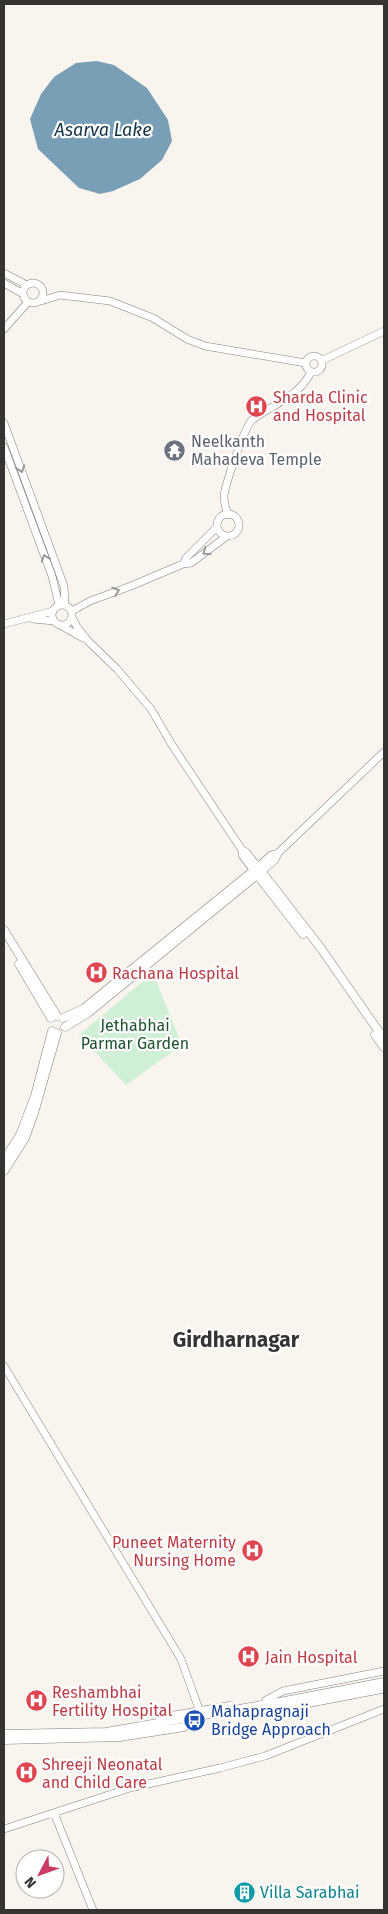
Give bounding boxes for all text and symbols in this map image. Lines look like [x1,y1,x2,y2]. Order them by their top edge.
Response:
water label: Asarva Lake [54,119,151,141]
place label: Sharda Clinic and Hospital [273,388,368,425]
hospital icon: Sharda Clinic and Hospital [245,394,269,418]
place label: Neelkanth Mahadeva Temple [191,432,322,469]
temple icon: Neelkanth Mahadeva Temple [163,438,187,462]
one-way arrow [15,464,25,473]
one-way arrow [202,546,211,555]
one-way arrow [41,554,51,563]
one-way arrow [111,587,120,597]
hospital icon: Rachana Hospital [84,961,108,985]
place label: Rachana Hospital [112,964,239,983]
park label: Jethabhai Parmar Garden [81,1016,189,1053]
district label: Girdharnagar [173,1327,300,1353]
place label: Puneet Maternity Nursing Home [112,1533,236,1570]
hospital icon: Puneet Maternity Nursing Home [240,1539,264,1563]
hospital icon: Jain Hospital [237,1645,261,1669]
place label: Jain Hospital [265,1648,358,1667]
place label: Reshambhai Fertility Hospital [52,1683,172,1720]
hospital icon: Reshambhai Fertility Hospital [24,1689,48,1713]
place label: Mahapragnaji Bridge Approach [211,1702,331,1739]
bus stop icon: Mahapragnaji Bridge Approach [183,1708,207,1732]
place label: Shreeji Neonatal and Child Care [42,1755,163,1792]
hospital icon: Shreeji Neonatal and Child Care [14,1761,38,1785]
north arrow [15,1849,65,1899]
text: N [21,1873,40,1891]
building icon: Villa Sarabhai [232,1880,256,1904]
place label: Villa Sarabhai [260,1883,360,1902]

